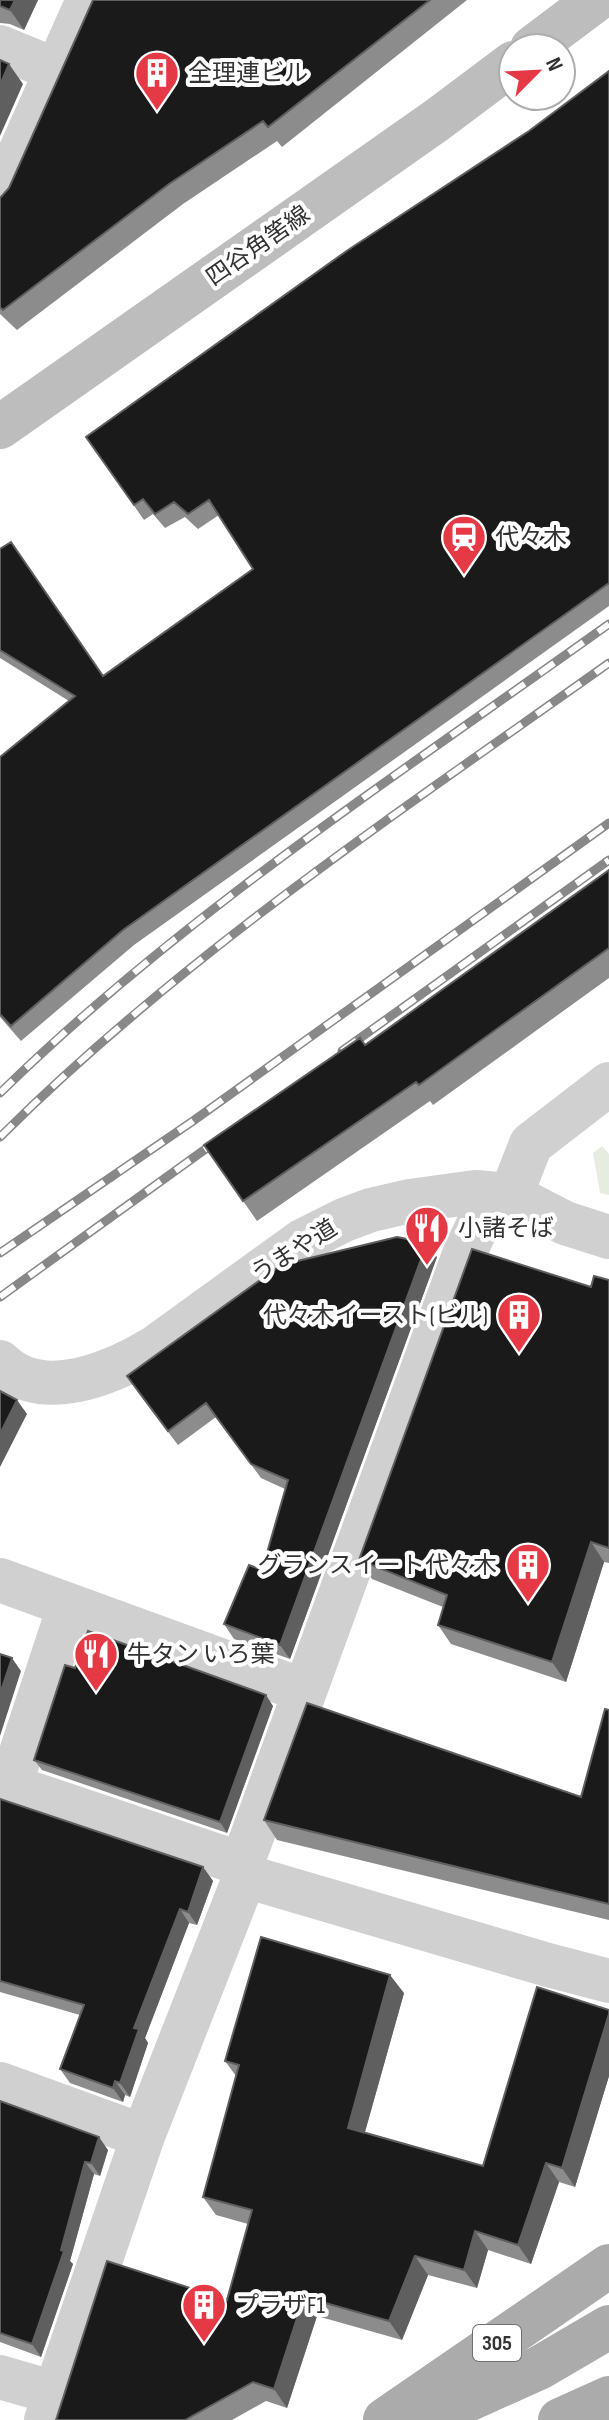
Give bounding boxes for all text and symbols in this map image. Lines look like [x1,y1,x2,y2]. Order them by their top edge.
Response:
north arrow [497,32,577,112]
building icon: 全理連ビル [133,49,181,112]
text: N [539,54,569,75]
place label: 全理連ビル [188,59,308,88]
street label: 四谷角筈線 [201,200,315,292]
station icon: 代々木 [440,513,488,576]
place label: 代々木 [495,523,567,552]
restaurant icon: 小諸そば [403,1204,451,1267]
street label: うまや道 [246,1213,342,1289]
place label: 小諸そば [458,1214,554,1243]
building icon: 代々木イースト(ビル) [495,1291,543,1354]
place label: 代々木イースト(ビル) [263,1301,488,1330]
building icon: グランスイート代々木 [504,1541,552,1604]
place label: グランスイート代々木 [257,1551,497,1580]
restaurant icon: 牛タン いろ葉 [72,1630,120,1693]
place label: 牛タン いろ葉 [127,1640,275,1669]
building icon: プラザF1 [180,2281,228,2344]
place label: プラザF1 [235,2291,325,2320]
road number: 305 [473,2325,521,2361]

